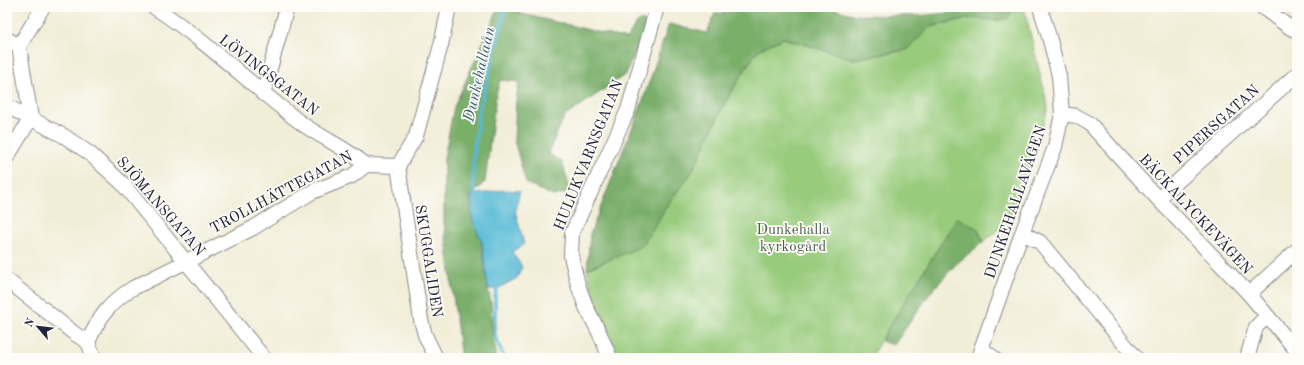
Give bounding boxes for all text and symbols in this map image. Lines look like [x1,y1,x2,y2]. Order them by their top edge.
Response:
water label: Dunkehallaån [461,25,499,125]
street label: LÖVINGSGATAN [216,31,323,120]
street label: HULUKVARNSGATAN [552,78,627,233]
street label: PIPERSGATAN [1171,83,1263,167]
street label: DUNKEHALLAVÄGEN [980,122,1050,281]
street label: TROLLHÄTTEGATAN [207,147,356,237]
street label: BÄCKALYCKEVÄGEN [1136,150,1257,278]
street label: SJÖMANSGATAN [113,153,209,260]
street label: SKUGGALIDEN [411,204,444,319]
park label: Dunkehalla kyrkogård [756,223,830,255]
north arrow [18,307,58,347]
text: N [24,316,38,329]

